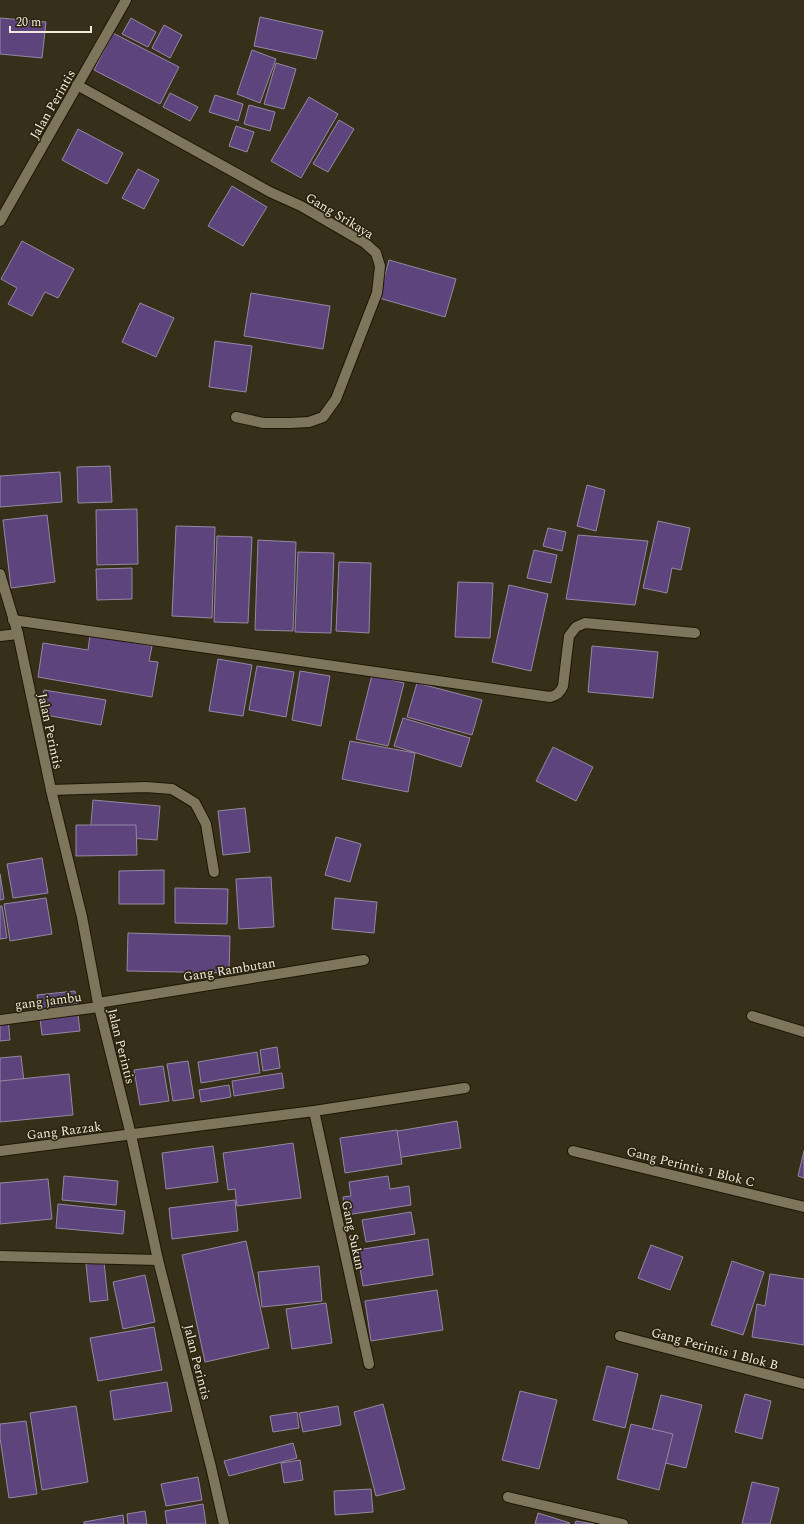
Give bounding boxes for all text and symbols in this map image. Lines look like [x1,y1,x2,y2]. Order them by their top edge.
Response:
scale bar [10,8,91,34]
text: 20 m [16,13,41,32]
street label: Jalan Perintis [25,66,81,143]
street label: Gang Srikaya [302,188,378,244]
street label: Jalan Perintis [32,691,68,771]
street label: Gang Rambutan [181,953,277,987]
street label: gang jambu [14,987,83,1015]
street label: Jalan Perintis [102,1006,140,1086]
street label: Gang Razzak [26,1116,103,1146]
street label: Gang Perintis 1 Blok C [624,1141,757,1193]
street label: Gang Sukun [336,1199,370,1272]
street label: Jalan Perintis [178,1322,216,1402]
street label: Gang Perintis 1 Blok B [649,1322,781,1376]

